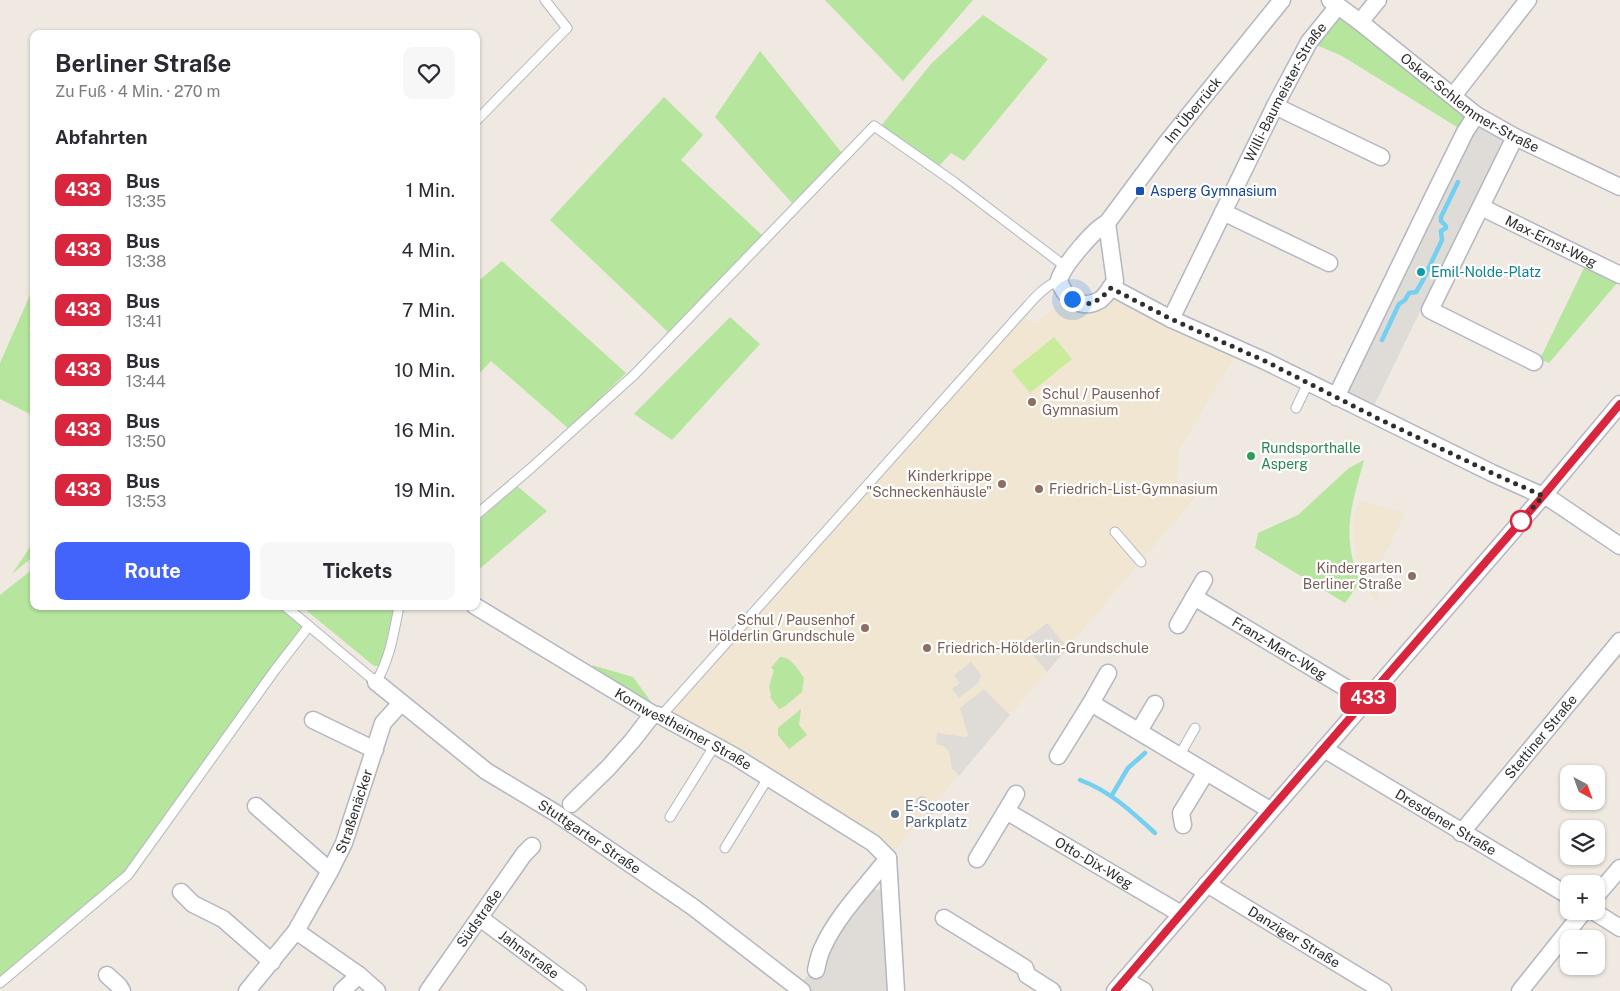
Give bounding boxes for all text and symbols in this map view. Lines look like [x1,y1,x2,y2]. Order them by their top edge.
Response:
street label: Willi-Baumeister-Straße [1241,19,1330,165]
button: heart [403,47,455,99]
text: Berliner Straße [55,49,231,77]
street label: Oskar-Schlemmer-Straße [1397,50,1542,155]
street label: Im Überrück [1162,74,1225,146]
text: Zu Fuß · 4 Min. · 270 m [55,82,220,101]
text: Abfahrten [55,126,147,148]
text: Bus [126,170,160,192]
text: 433 [65,179,101,200]
text: 1 Min. [406,179,455,201]
place label: Asperg Gymnasium [1150,183,1277,199]
marker: Asperg Gymnasium [1134,185,1146,197]
text: 13:35 [126,192,166,211]
street label: Max-Ernst-Weg [1503,212,1600,271]
text: Bus [126,230,160,252]
text: 433 [65,239,101,260]
text: 4 Min. [402,239,455,261]
text: 13:38 [126,252,166,271]
place label: Emil-Nolde-Platz [1431,264,1541,280]
marker: Emil-Nolde-Platz [1415,266,1427,278]
your location [1060,287,1085,312]
text: Bus [126,290,160,312]
text: 433 [65,299,101,320]
text: 7 Min. [402,299,455,321]
text: 13:41 [126,312,162,331]
text: Bus [126,350,160,372]
text: 433 [65,359,101,380]
text: 10 Min. [394,359,455,381]
text: 13:44 [126,372,166,391]
place label: Schul / Pausenhof Gymnasium [1042,386,1161,418]
marker: Schul / Pausenhof Gymnasium [1026,396,1038,408]
text: Bus [126,410,160,432]
text: 433 [65,419,101,440]
text: 16 Min. [394,419,455,441]
text: 13:50 [126,432,166,451]
place label: Rundsporthalle Asperg [1261,440,1361,472]
marker: Rundsporthalle Asperg [1245,450,1257,462]
place label: Kinderkrippe "Schneckenhäusle" [866,468,992,500]
text: Bus [126,470,160,492]
marker: Kinderkrippe "Schneckenhäusle" [996,478,1008,490]
text: 433 [65,479,101,500]
text: 19 Min. [394,479,455,501]
place label: Friedrich-List-Gymnasium [1049,481,1218,497]
marker: Friedrich-List-Gymnasium [1033,483,1045,495]
text: 13:53 [126,492,166,511]
unlabelled marker [1510,510,1532,532]
button: Route [55,542,250,600]
button: Tickets [260,542,455,600]
place label: Kindergarten Berliner Straße [1303,560,1402,592]
marker: Kindergarten Berliner Straße [1406,570,1418,582]
place label: Schul / Pausenhof Hölderlin Grundschule [709,612,855,644]
street label: Franz-Marc-Weg [1229,614,1330,683]
marker: Schul / Pausenhof Hölderlin Grundschule [859,622,871,634]
place label: Friedrich-Hölderlin-Grundschule [937,640,1149,656]
marker: Friedrich-Hölderlin-Grundschule [921,642,933,654]
line badge: 433 [1339,682,1397,714]
street label: Kornwestheimer Straße [612,685,755,773]
text: 433 [1350,687,1386,708]
street label: Stettiner Straße [1501,691,1580,782]
north arrow [1560,765,1605,810]
map controls [1560,765,1605,975]
street label: Straßenäcker [332,767,375,856]
street label: Dresdener Straße [1392,786,1499,859]
street label: Stuttgarter Straße [535,796,644,877]
place label: E-Scooter Parkplatz [905,798,970,830]
marker: E-Scooter Parkplatz [889,808,901,820]
button: layers [1560,820,1605,865]
street label: Otto-Dix-Weg [1052,834,1136,892]
button: + [1560,875,1605,920]
street label: Südstraße [453,886,505,950]
street label: Danziger Straße [1245,903,1343,971]
street label: Jahnstraße [496,927,562,982]
button: − [1560,930,1605,975]

